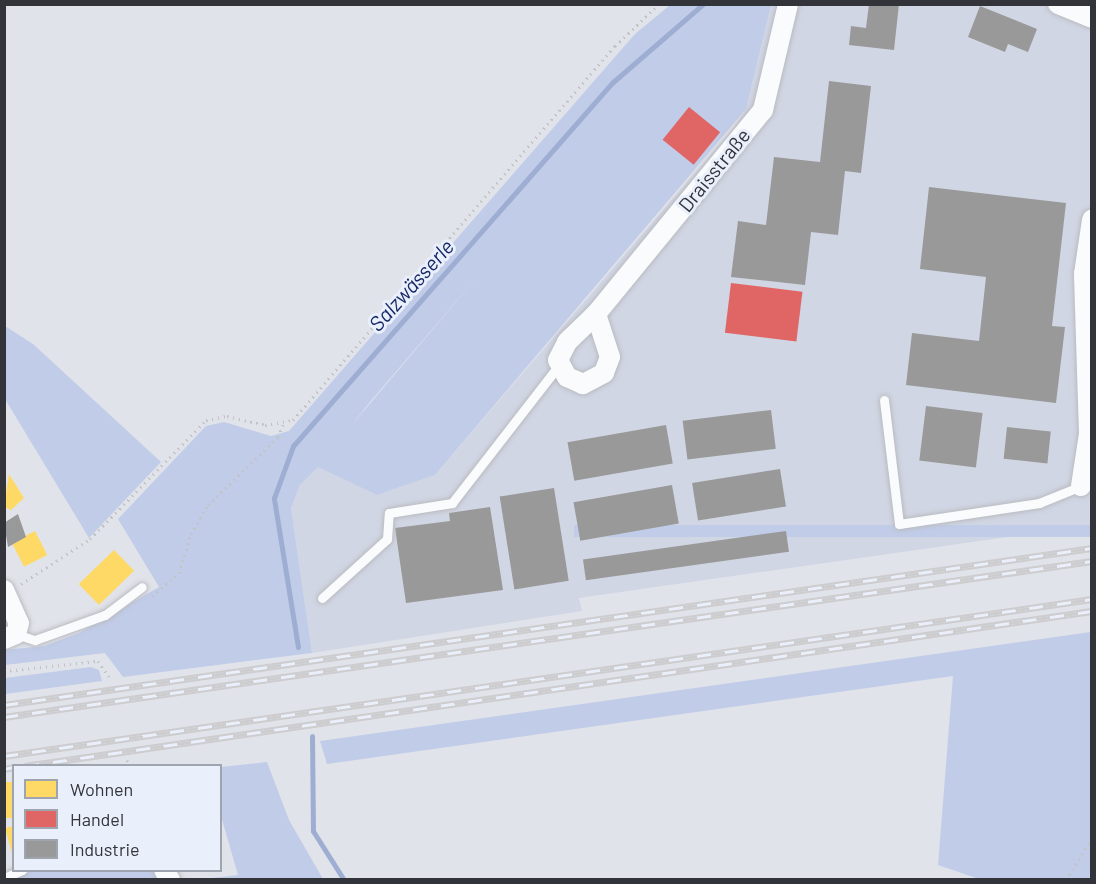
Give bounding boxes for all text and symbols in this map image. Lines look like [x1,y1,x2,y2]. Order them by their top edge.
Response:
street label: Draisstraße [673,123,755,217]
water label: Salzwässerle [363,234,459,336]
legend [12,764,222,872]
text: Wohnen [70,778,133,800]
text: Handel [70,808,124,830]
text: Industrie [70,838,140,860]

